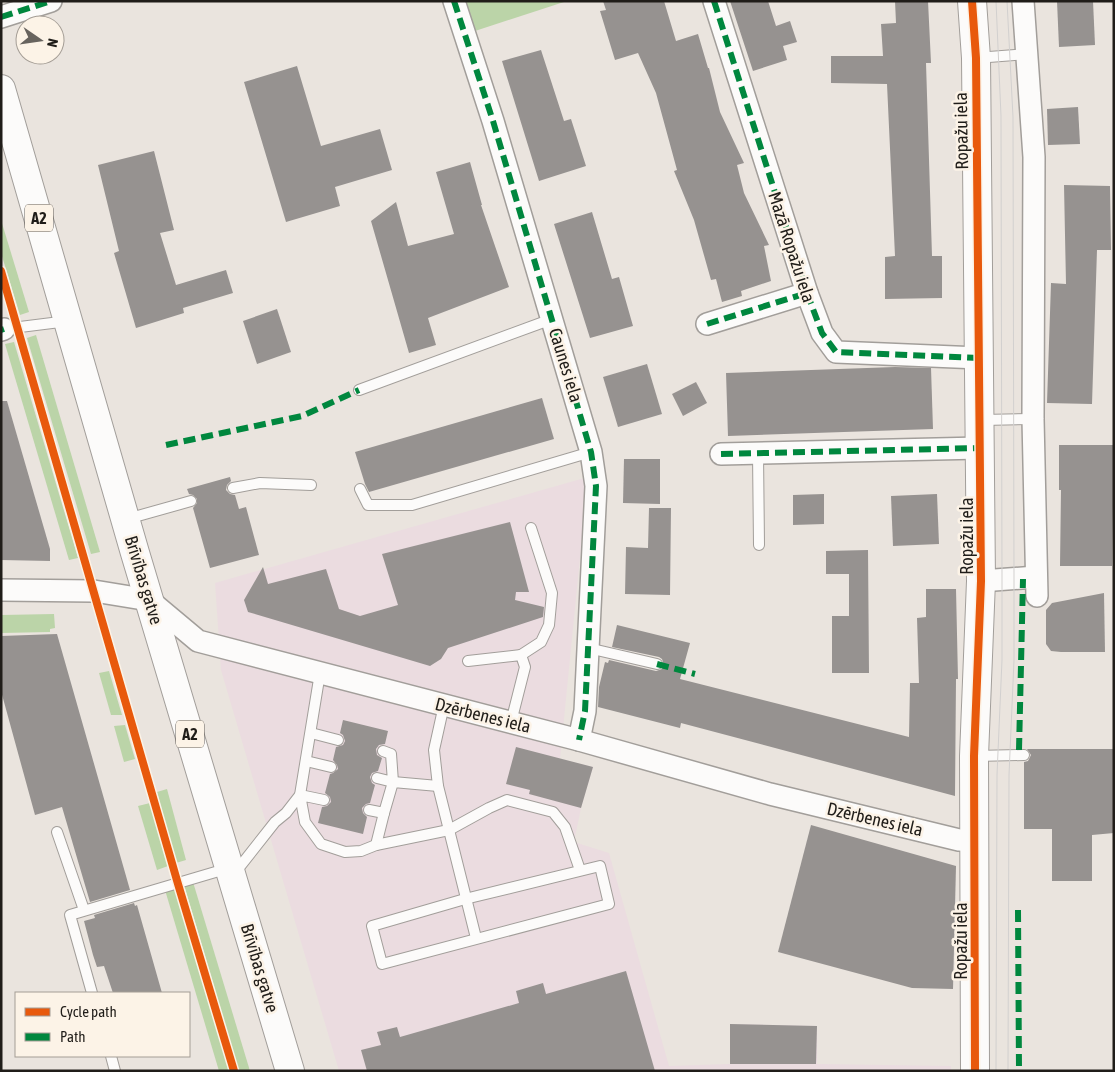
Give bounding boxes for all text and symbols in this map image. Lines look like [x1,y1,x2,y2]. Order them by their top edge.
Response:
north arrow [15,15,65,65]
text: N [44,37,61,49]
street label: Ropažu iela [950,92,972,170]
street label: Mazā Ropažu iela [764,189,820,305]
road number: A2 [25,204,53,232]
street label: Caunes iela [545,325,587,405]
street label: Ropažu iela [956,497,977,575]
street label: Brīvības gatve [121,533,167,627]
street label: Dzērbenes iela [433,693,533,737]
road number: A2 [176,721,204,748]
street label: Dzērbenes iela [825,798,925,840]
street label: Ropažu iela [950,902,971,980]
street label: Brīvības gatve [237,921,283,1015]
legend [15,992,190,1057]
text: Cycle path [60,1003,117,1020]
text: Path [60,1028,86,1045]

